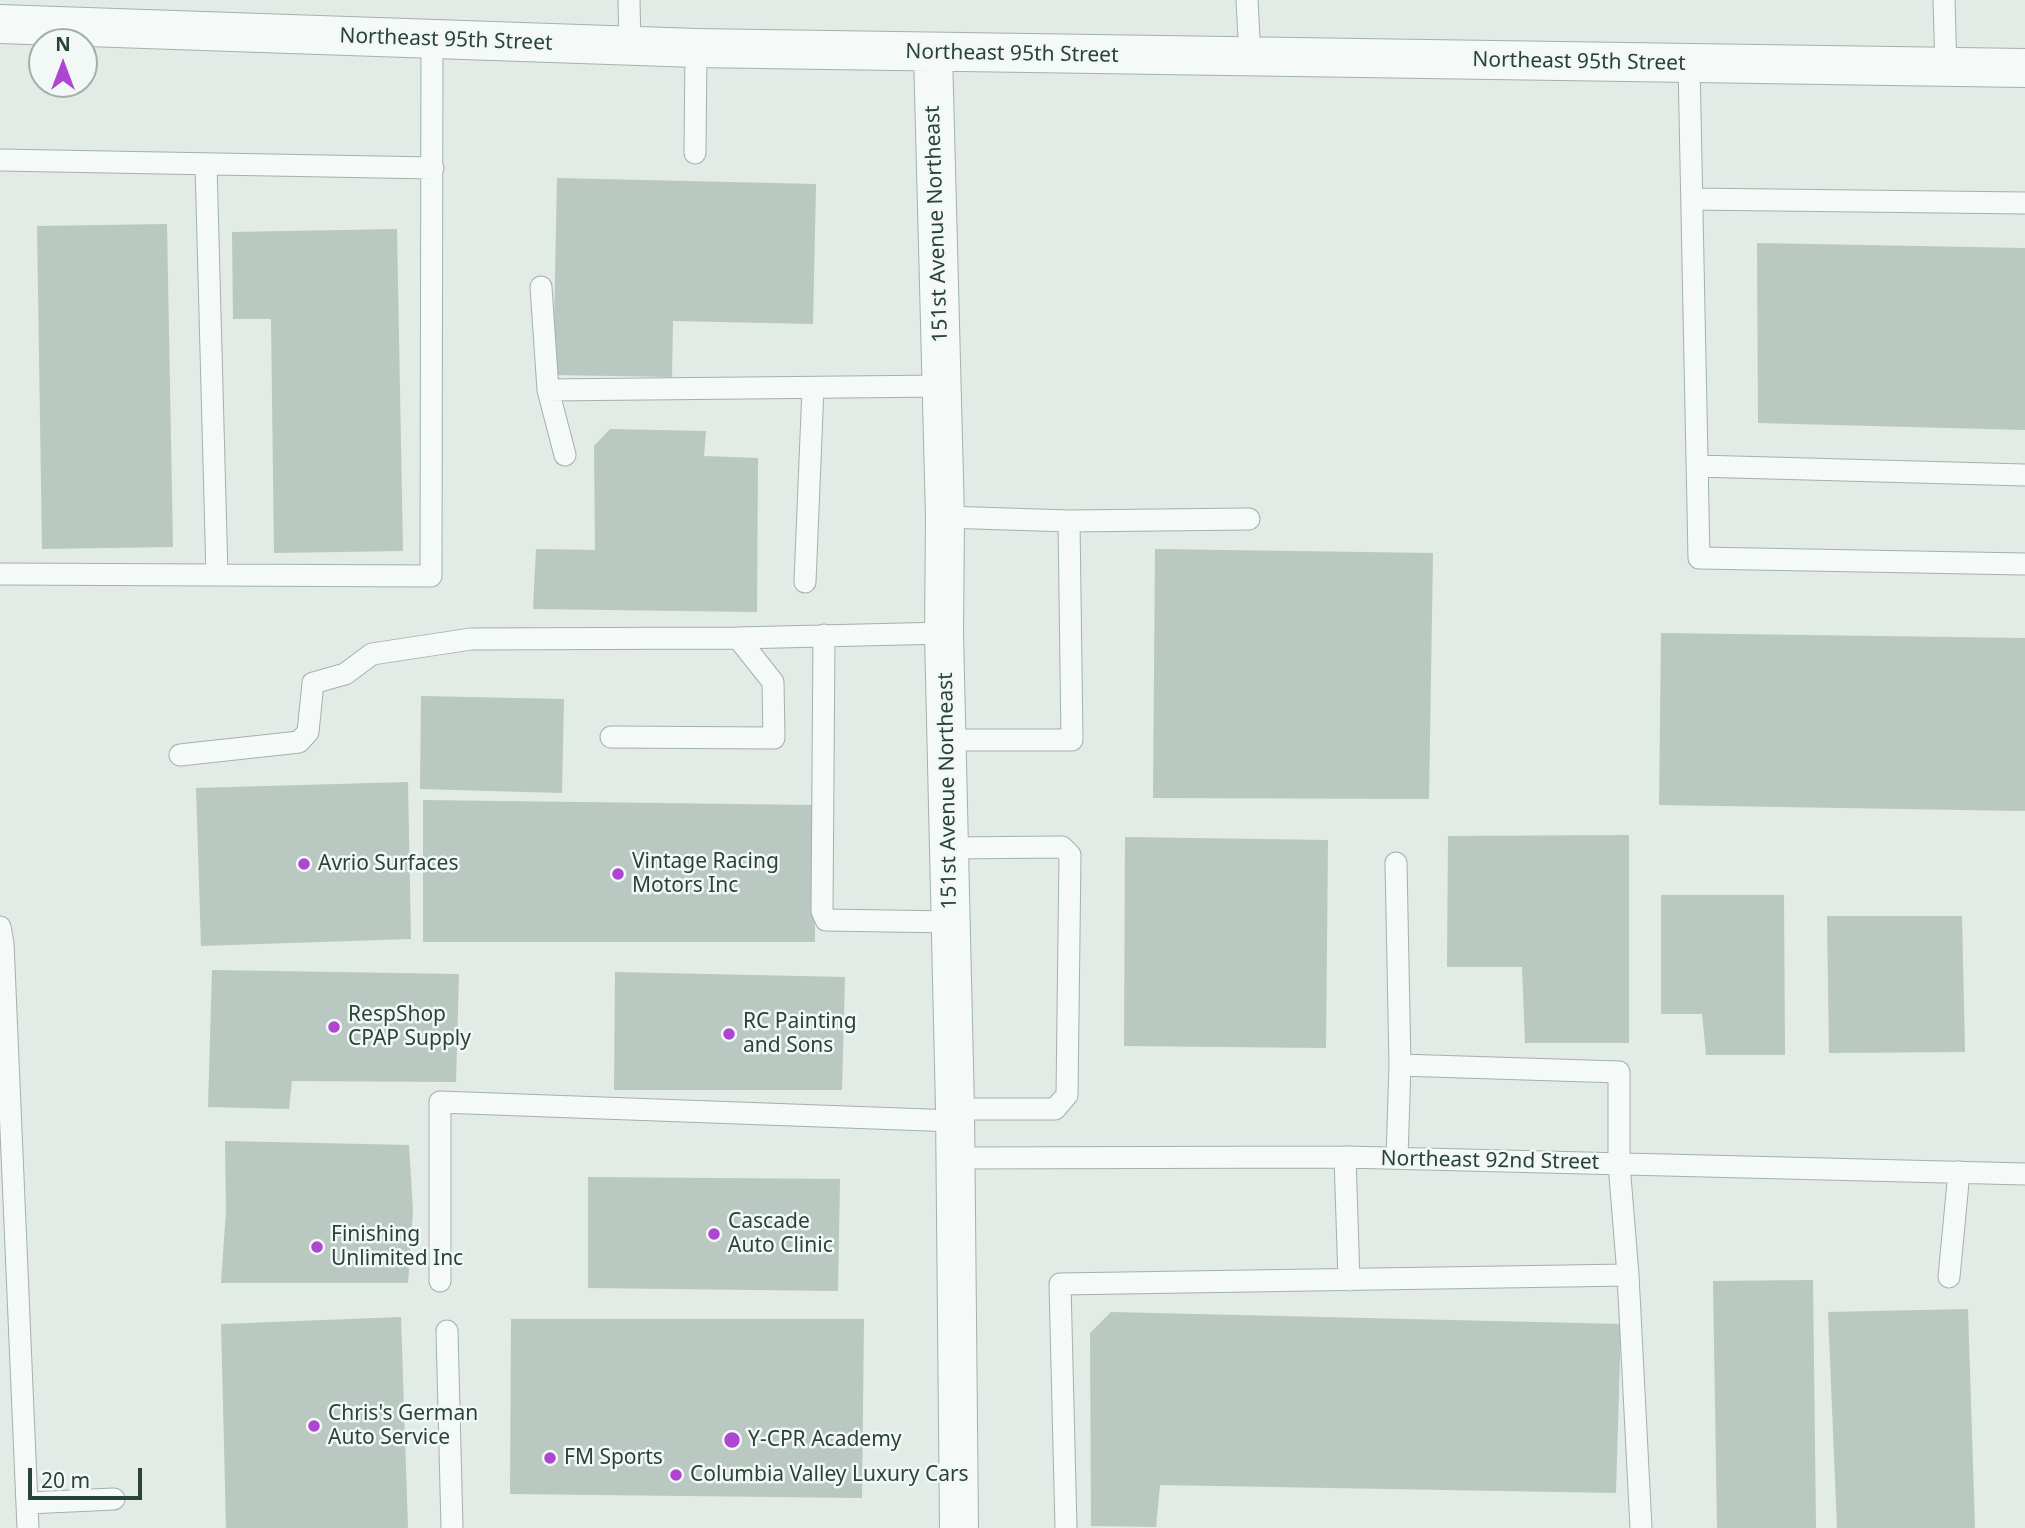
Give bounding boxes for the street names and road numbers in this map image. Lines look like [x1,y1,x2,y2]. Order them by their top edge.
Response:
street label: Northeast 95th Street [339,24,553,56]
street label: Northeast 95th Street [905,40,1119,68]
street label: Northeast 95th Street [1472,48,1686,76]
street label: 151st Avenue Northeast [920,105,954,343]
street label: 151st Avenue Northeast [933,672,963,910]
street label: Northeast 92nd Street [1380,1146,1600,1176]

